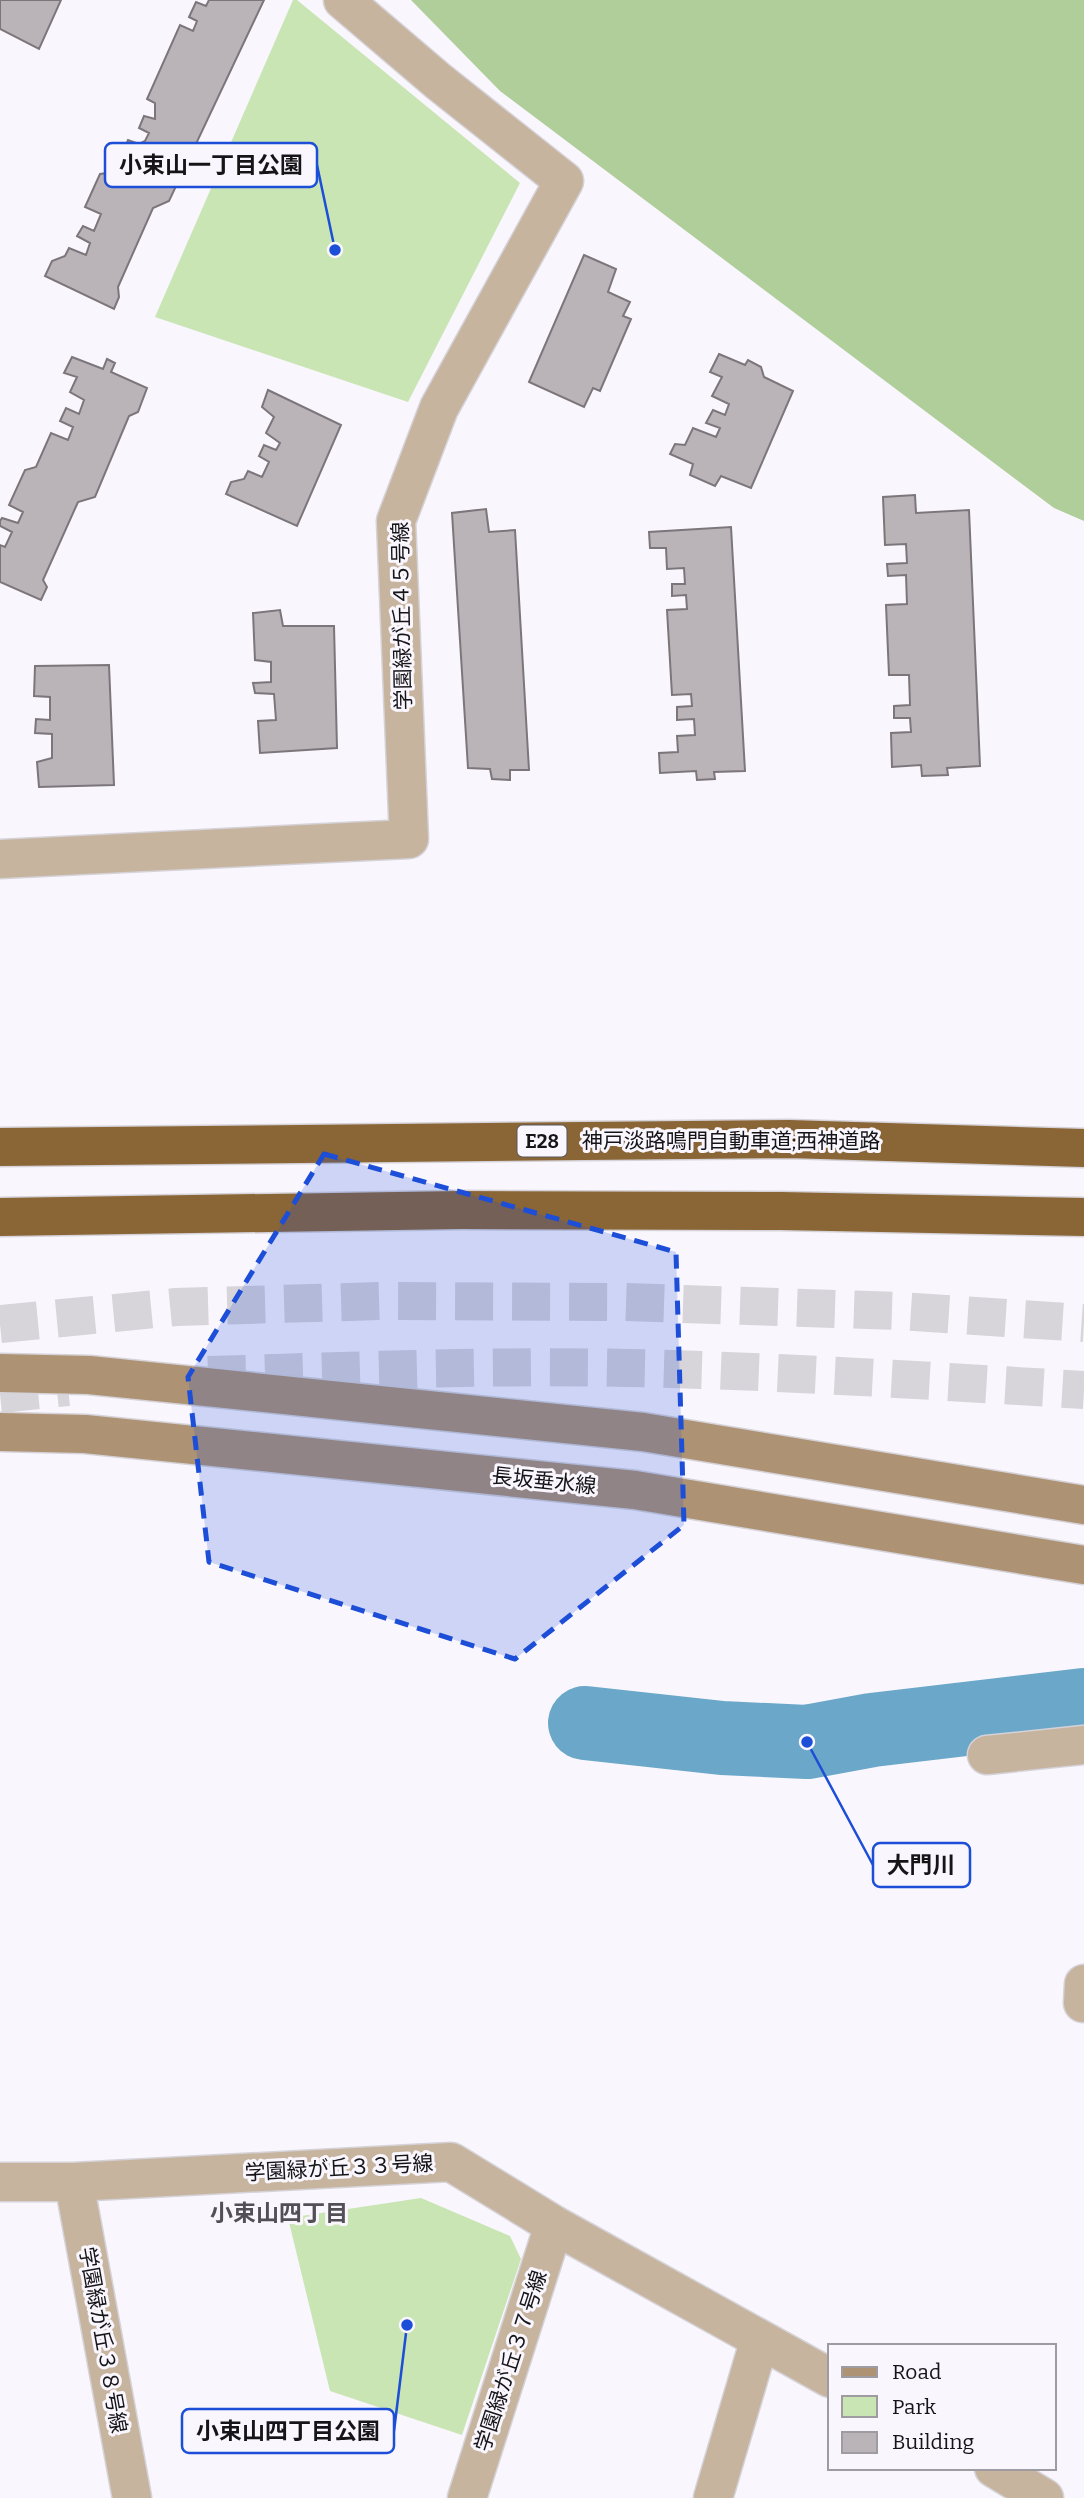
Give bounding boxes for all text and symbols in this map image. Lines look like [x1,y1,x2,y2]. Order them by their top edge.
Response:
callout: 小束山一丁目公園 [105,143,317,187]
text: 小束山一丁目公園 [119,151,303,179]
street label: 学園緑が丘４５号線 [387,521,417,711]
road number: E28 [518,1126,566,1156]
street label: 神戸淡路鳴門自動車道;西神道路 [582,1128,880,1154]
street label: 長坂垂水線 [490,1463,598,1499]
callout: 大門川 [873,1843,970,1887]
text: 大門川 [887,1851,956,1879]
street label: 学園緑が丘３３号線 [244,2150,434,2186]
district label: 小束山四丁目 [210,2199,348,2227]
street label: 学園緑が丘３８号線 [74,2245,132,2435]
street label: 学園緑が丘３７号線 [469,2267,553,2455]
legend [828,2344,1056,2470]
text: Road [892,2359,941,2385]
text: Park [892,2394,936,2420]
callout: 小束山四丁目公園 [182,2409,394,2453]
text: 小束山四丁目公園 [196,2417,380,2445]
text: Building [892,2429,975,2455]

